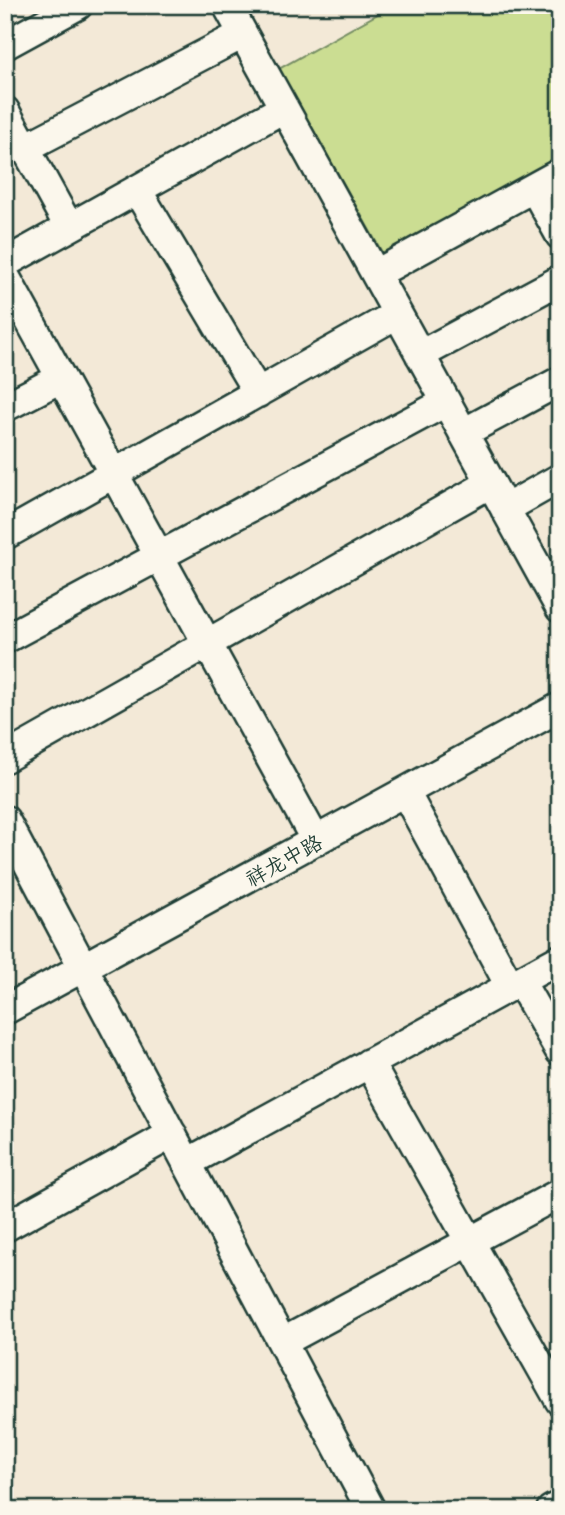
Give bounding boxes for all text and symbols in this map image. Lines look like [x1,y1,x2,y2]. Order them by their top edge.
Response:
street label: 祥龙中路 [239,825,327,893]

